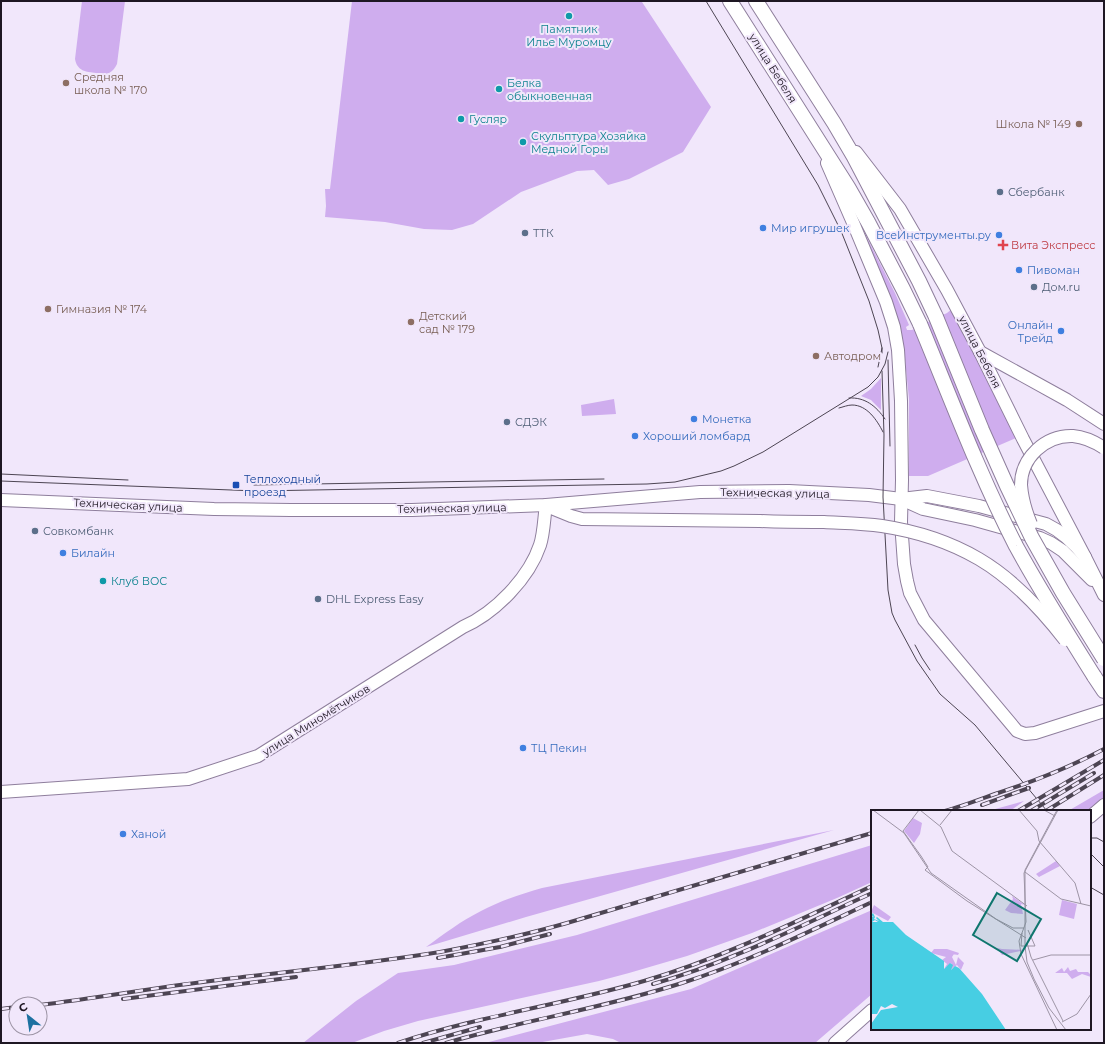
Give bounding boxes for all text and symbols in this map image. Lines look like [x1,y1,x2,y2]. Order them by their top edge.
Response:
marker: Памятник Илье Муромцу [564,11,574,21]
place label: Памятник Илье Муромцу [526,22,613,49]
street label: улица Бебеля [745,30,800,105]
place label: Средняя школа № 170 [74,70,147,97]
place label: Белка обыкновенная [507,76,592,103]
marker: Средняя школа № 170 [61,78,71,88]
marker: Белка обыкновенная [494,84,504,94]
place label: Гусляр [469,112,507,126]
marker: Гусляр [456,114,466,124]
place label: Школа № 149 [996,117,1071,131]
marker: Школа № 149 [1074,119,1084,129]
place label: Скульптура Хозяйка Медной Горы [531,129,646,156]
marker: Скульптура Хозяйка Медной Горы [518,137,528,147]
place label: Сбербанк [1008,185,1065,199]
marker: Сбербанк [995,187,1005,197]
place label: Мир игрушек [771,221,850,235]
marker: Мир игрушек [758,223,768,233]
place label: ТТК [533,226,554,240]
marker: ТТК [520,228,530,238]
place label: ВсеИнструменты.ру [876,228,992,242]
marker: ВсеИнструменты.ру [994,230,1004,240]
place label: Вита Экспресс [1011,238,1096,252]
marker: Вита Экспресс [998,240,1008,250]
place label: Пивоман [1027,263,1080,277]
marker: Пивоман [1014,265,1024,275]
place label: Дом.ru [1042,280,1080,294]
marker: Дом.ru [1029,282,1039,292]
place label: Гимназия № 174 [56,302,148,316]
marker: Гимназия № 174 [43,304,53,314]
place label: Детский сад № 179 [419,309,475,336]
street label: улица Бебеля [955,312,1004,391]
marker: Детский сад № 179 [406,317,416,327]
place label: Онлайн Трейд [1008,318,1053,345]
marker: Онлайн Трейд [1056,326,1066,336]
place label: Автодром [824,349,881,363]
marker: Автодром [811,351,821,361]
place label: Монетка [702,412,751,426]
marker: Монетка [689,414,699,424]
place label: СДЭК [515,415,547,429]
marker: СДЭК [502,417,512,427]
place label: Хороший ломбард [643,429,751,443]
marker: Хороший ломбард [630,431,640,441]
place label: Теплоходный проезд [244,472,321,499]
marker: Теплоходный проезд [231,480,241,490]
street label: Техническая улица [720,485,830,501]
street label: Техническая улица [73,495,183,515]
street label: Техническая улица [397,500,507,516]
place label: Совкомбанк [43,524,114,538]
marker: Совкомбанк [30,526,40,536]
place label: Билайн [71,546,115,560]
marker: Билайн [58,548,68,558]
place label: Клуб ВОС [111,574,167,588]
marker: Клуб ВОС [98,576,108,586]
place label: DHL Express Easy [326,592,424,606]
marker: DHL Express Easy [313,594,323,604]
street label: улица Миномётчиков [259,681,372,759]
place label: ТЦ Пекин [531,741,587,755]
marker: ТЦ Пекин [518,743,528,753]
inset map [871,810,1091,1030]
place label: Ханой [131,827,166,841]
marker: Ханой [118,829,128,839]
north arrow [8,996,48,1036]
text: С [16,999,30,1015]

